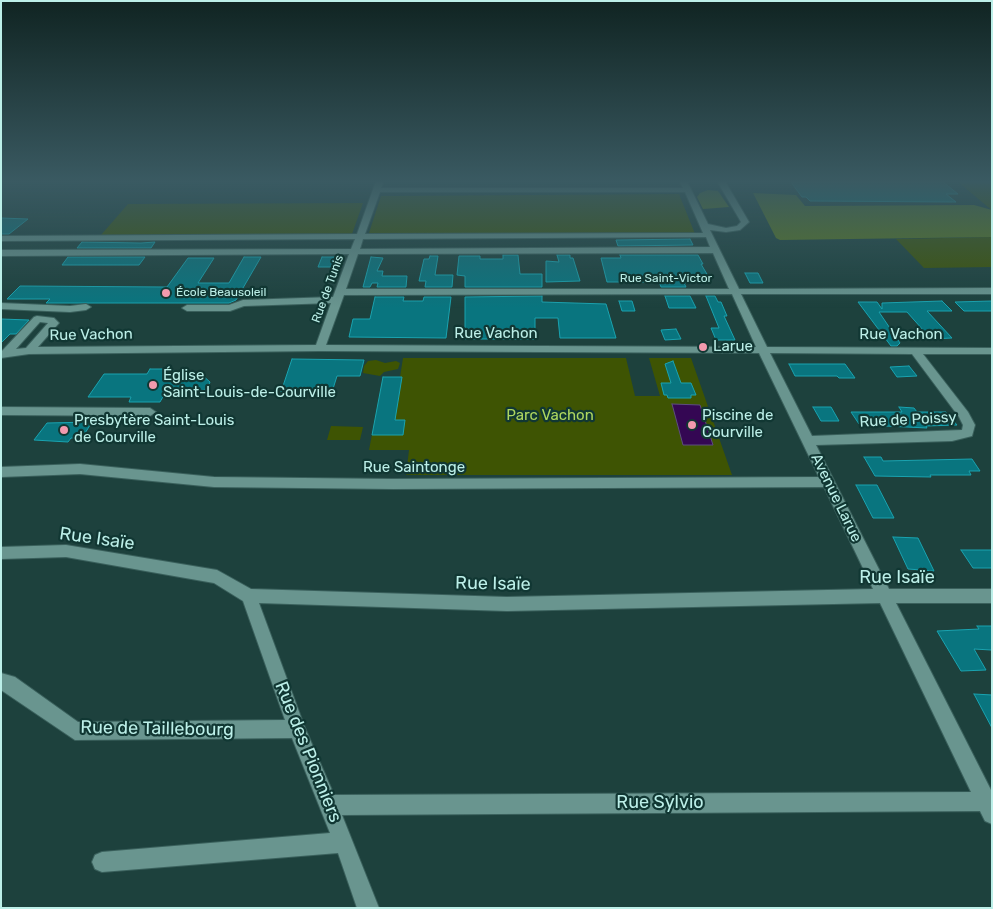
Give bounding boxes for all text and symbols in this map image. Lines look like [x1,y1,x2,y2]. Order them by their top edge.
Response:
street label: Rue de Tunis [309,253,347,325]
street label: Rue Saint-Victor [620,272,712,286]
place label: École Beausoleil [176,286,266,300]
marker: École Beausoleil [160,287,172,299]
street label: Rue Vachon [49,325,133,345]
street label: Rue Vachon [454,325,538,343]
street label: Rue Vachon [859,326,943,344]
place label: Larue [713,338,753,356]
marker: Larue [697,341,709,353]
place label: Église Saint-Louis-de-Courville [163,367,336,402]
marker: Église Saint-Louis-de-Courville [147,379,159,391]
park label: Parc Vachon [506,407,594,425]
place label: Piscine de Courville [702,407,773,442]
street label: Rue de Poissy [859,408,957,432]
place label: Presbytère Saint-Louis de Courville [74,412,234,447]
marker: Piscine de Courville [686,419,698,431]
marker: Presbytère Saint-Louis de Courville [58,424,70,436]
street label: Avenue Larue [807,451,865,545]
street label: Rue Saintonge [363,459,465,477]
street label: Rue Isaïe [58,523,136,555]
street label: Rue Isaïe [859,567,935,589]
street label: Rue Isaïe [455,573,531,595]
street label: Rue des Pionniers [270,678,346,826]
street label: Rue de Taillebourg [80,717,234,741]
street label: Rue Sylvio [616,792,704,814]

